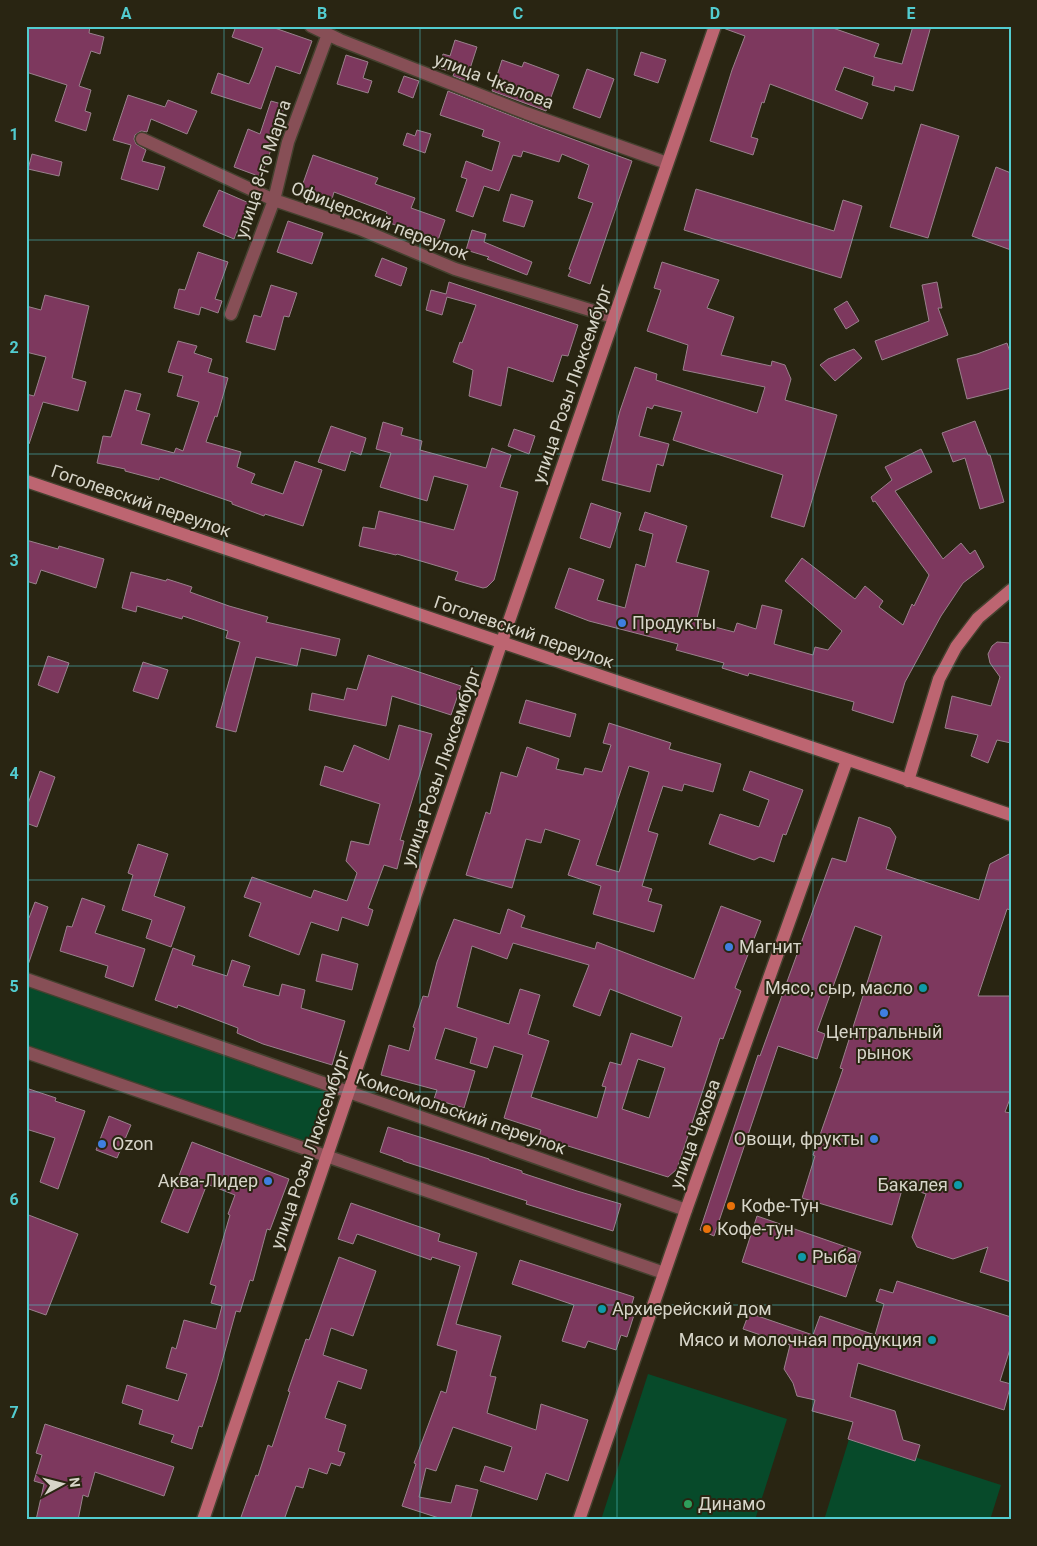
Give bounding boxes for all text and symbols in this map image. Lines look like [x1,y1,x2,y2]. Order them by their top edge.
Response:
text: A [121,4,132,23]
text: B [317,4,327,23]
text: C [513,4,523,23]
text: D [710,4,720,23]
text: E [907,4,916,23]
street label: улица Чкалова [431,48,557,113]
street label: улица 8-го Марта [230,97,295,241]
text: 1 [9,125,19,144]
street label: Офицерский переулок [288,177,472,264]
street label: улица Розы Люксембург [528,281,616,486]
text: 2 [9,338,19,357]
street label: Гоголевский переулок [48,460,234,541]
text: 3 [9,551,19,570]
street label: Гоголевский переулок [431,591,617,672]
place label: Продукты [632,612,716,633]
marker: Продукты [616,617,628,629]
street label: улица Розы Люксембург [397,664,485,869]
text: 4 [9,764,19,783]
place label: Магнит [739,936,802,957]
marker: Магнит [723,941,735,953]
text: 5 [9,977,19,996]
place label: Мясо, сыр, масло [765,977,913,998]
marker: Мясо, сыр, масло [917,982,929,994]
marker: Центральный рынок [878,1007,890,1019]
place label: Центральный рынок [826,1021,942,1063]
street label: улица Розы Люксембург [266,1047,354,1252]
street label: Комсомольский переулок [353,1067,569,1158]
street label: улица Чехова [665,1076,724,1191]
place label: Овощи, фрукты [734,1128,864,1149]
place label: Ozon [112,1133,153,1154]
marker: Овощи, фрукты [868,1133,880,1145]
marker: Ozon [96,1138,108,1150]
place label: Аква-Лидер [158,1170,258,1191]
place label: Бакалея [878,1174,948,1195]
marker: Аква-Лидер [262,1175,274,1187]
marker: Бакалея [952,1179,964,1191]
text: 6 [9,1190,19,1209]
place label: Кофе-Тун [741,1195,819,1216]
marker: Кофе-Тун [725,1200,737,1212]
place label: Кофе-тун [717,1218,794,1239]
marker: Кофе-тун [701,1223,713,1235]
place label: Рыба [812,1246,857,1267]
marker: Рыба [796,1251,808,1263]
place label: Архиерейский дом [612,1298,772,1319]
marker: Архиерейский дом [596,1303,608,1315]
place label: Мясо и молочная продукция [679,1329,922,1350]
marker: Мясо и молочная продукция [926,1334,938,1346]
text: 7 [9,1403,19,1422]
north arrow [38,1458,88,1508]
text: N [66,1477,83,1488]
place label: Динамо [698,1493,766,1514]
marker: Динамо [682,1498,694,1510]

